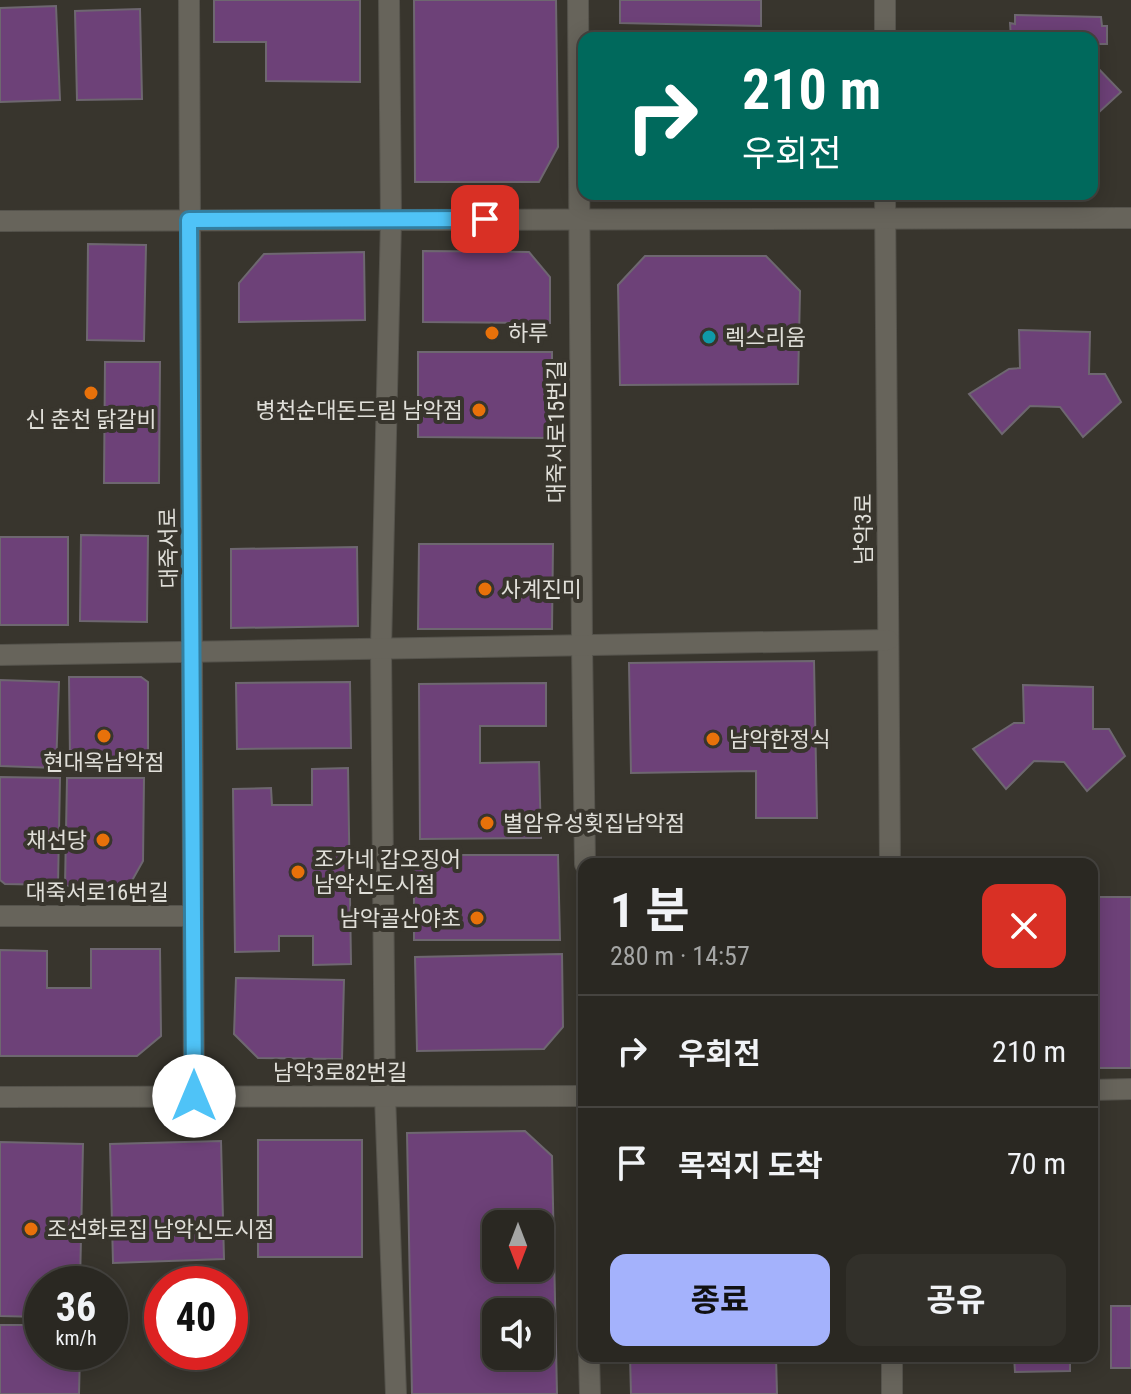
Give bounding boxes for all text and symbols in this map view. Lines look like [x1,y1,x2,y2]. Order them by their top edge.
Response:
text: 210 m [742,57,881,123]
icon: right [610,64,714,168]
text: 우회전 [742,133,841,175]
pin [451,185,519,253]
icon: arrive [463,197,507,241]
place label: 하루 [508,321,548,346]
marker: 하루 [483,324,501,342]
place label: 렉스리움 [725,325,806,350]
marker: 렉스리움 [700,328,718,346]
street label: 대죽서로15번길 [544,360,569,504]
marker: 신 춘천 닭갈비 [82,384,100,402]
place label: 병천순대돈드림 남악점 [256,398,463,423]
marker: 병천순대돈드림 남악점 [470,401,488,419]
place label: 신 춘천 닭갈비 [25,407,157,432]
street label: 남악3로 [851,493,876,565]
street label: 대죽서로 [155,507,182,589]
place label: 사계진미 [501,577,582,602]
marker: 사계진미 [476,580,494,598]
marker: 현대옥남악점 [95,727,113,745]
place label: 남악한정식 [729,727,830,752]
marker: 남악한정식 [704,730,722,748]
place label: 현대옥남악점 [43,750,165,775]
place label: 별암유성횟집남악점 [503,811,685,836]
marker: 별암유성횟집남악점 [478,814,496,832]
place label: 채선당 [26,828,87,853]
marker: 채선당 [94,831,112,849]
place label: 조가네 갑오징어 남악신도시점 [314,847,461,897]
marker: 조가네 갑오징어 남악신도시점 [289,863,307,881]
street label: 대죽서로16번길 [25,880,169,905]
text: 1 분 [610,882,689,939]
button: close [982,884,1066,968]
place label: 남악골산야초 [340,906,461,931]
marker: 남악골산야초 [468,909,486,927]
text: 280 m · 14:57 [610,941,750,971]
icon: right [610,1029,654,1073]
text: 210 m [992,1034,1066,1069]
text: 우회전 [678,1036,761,1071]
position arrow [152,1054,236,1138]
street label: 남악3로82번길 [273,1060,407,1085]
icon: arrive [610,1141,654,1185]
text: 70 m [1007,1146,1066,1181]
text: 목적지 도착 [678,1148,823,1183]
north arrow [482,1210,554,1282]
map controls [482,1210,554,1370]
place label: 조선화로집 남악신도시점 [47,1217,275,1242]
marker: 조선화로집 남악신도시점 [22,1220,40,1238]
button: 종료 [610,1254,830,1346]
button: 공유 [846,1254,1066,1346]
speed limit sign: 40 [144,1266,248,1370]
text: 36 [56,1284,96,1331]
button: sound [482,1298,554,1370]
text: km/h [55,1326,97,1350]

